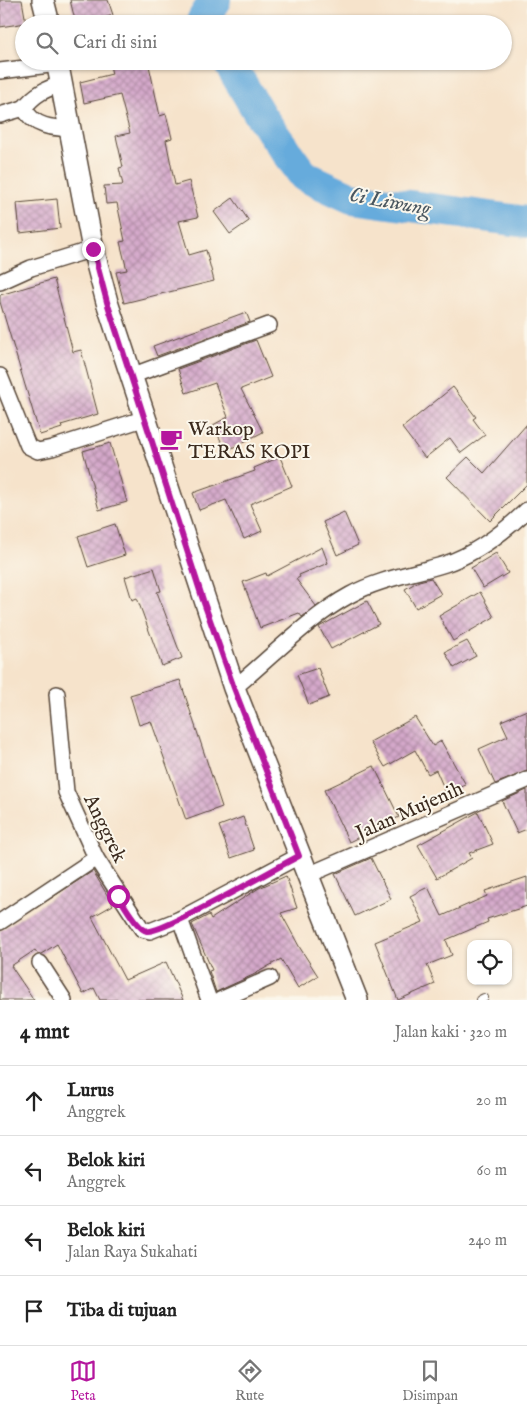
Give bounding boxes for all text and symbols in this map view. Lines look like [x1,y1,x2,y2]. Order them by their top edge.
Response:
search box [15,15,512,70]
icon: search [33,29,61,57]
text: Cari di sini [73,31,157,55]
water label: Ci Liwung [347,182,433,223]
route end [82,238,105,261]
place label: Warkop TERAS KOPI [188,417,311,465]
cafe icon: Warkop TERAS KOPI [158,426,184,452]
street label: Jalan Mujenih [350,776,468,847]
street label: Anggrek [77,789,132,867]
route start [107,885,130,908]
map controls [467,940,512,985]
button: locate [467,940,512,985]
text: 4 mnt [20,1019,69,1046]
text: Jalan kaki · 320 m [395,1023,507,1043]
text: Lurus [67,1079,114,1103]
icon: ahead [20,1087,48,1115]
text: 20 m [476,1091,507,1111]
text: Anggrek [67,1103,125,1123]
text: Belok kiri [67,1149,145,1173]
icon: left [20,1157,48,1185]
text: 60 m [477,1161,507,1181]
text: Anggrek [67,1173,125,1193]
text: Belok kiri [67,1219,145,1243]
icon: left [20,1227,48,1255]
text: 240 m [468,1231,507,1251]
text: Jalan Raya Sukahati [67,1243,198,1263]
icon: arrive [20,1297,48,1325]
text: Tiba di tujuan [67,1299,177,1323]
tab: Peta [69,1357,97,1405]
tab: Rute [235,1357,264,1405]
tab: Disimpan [402,1357,458,1405]

